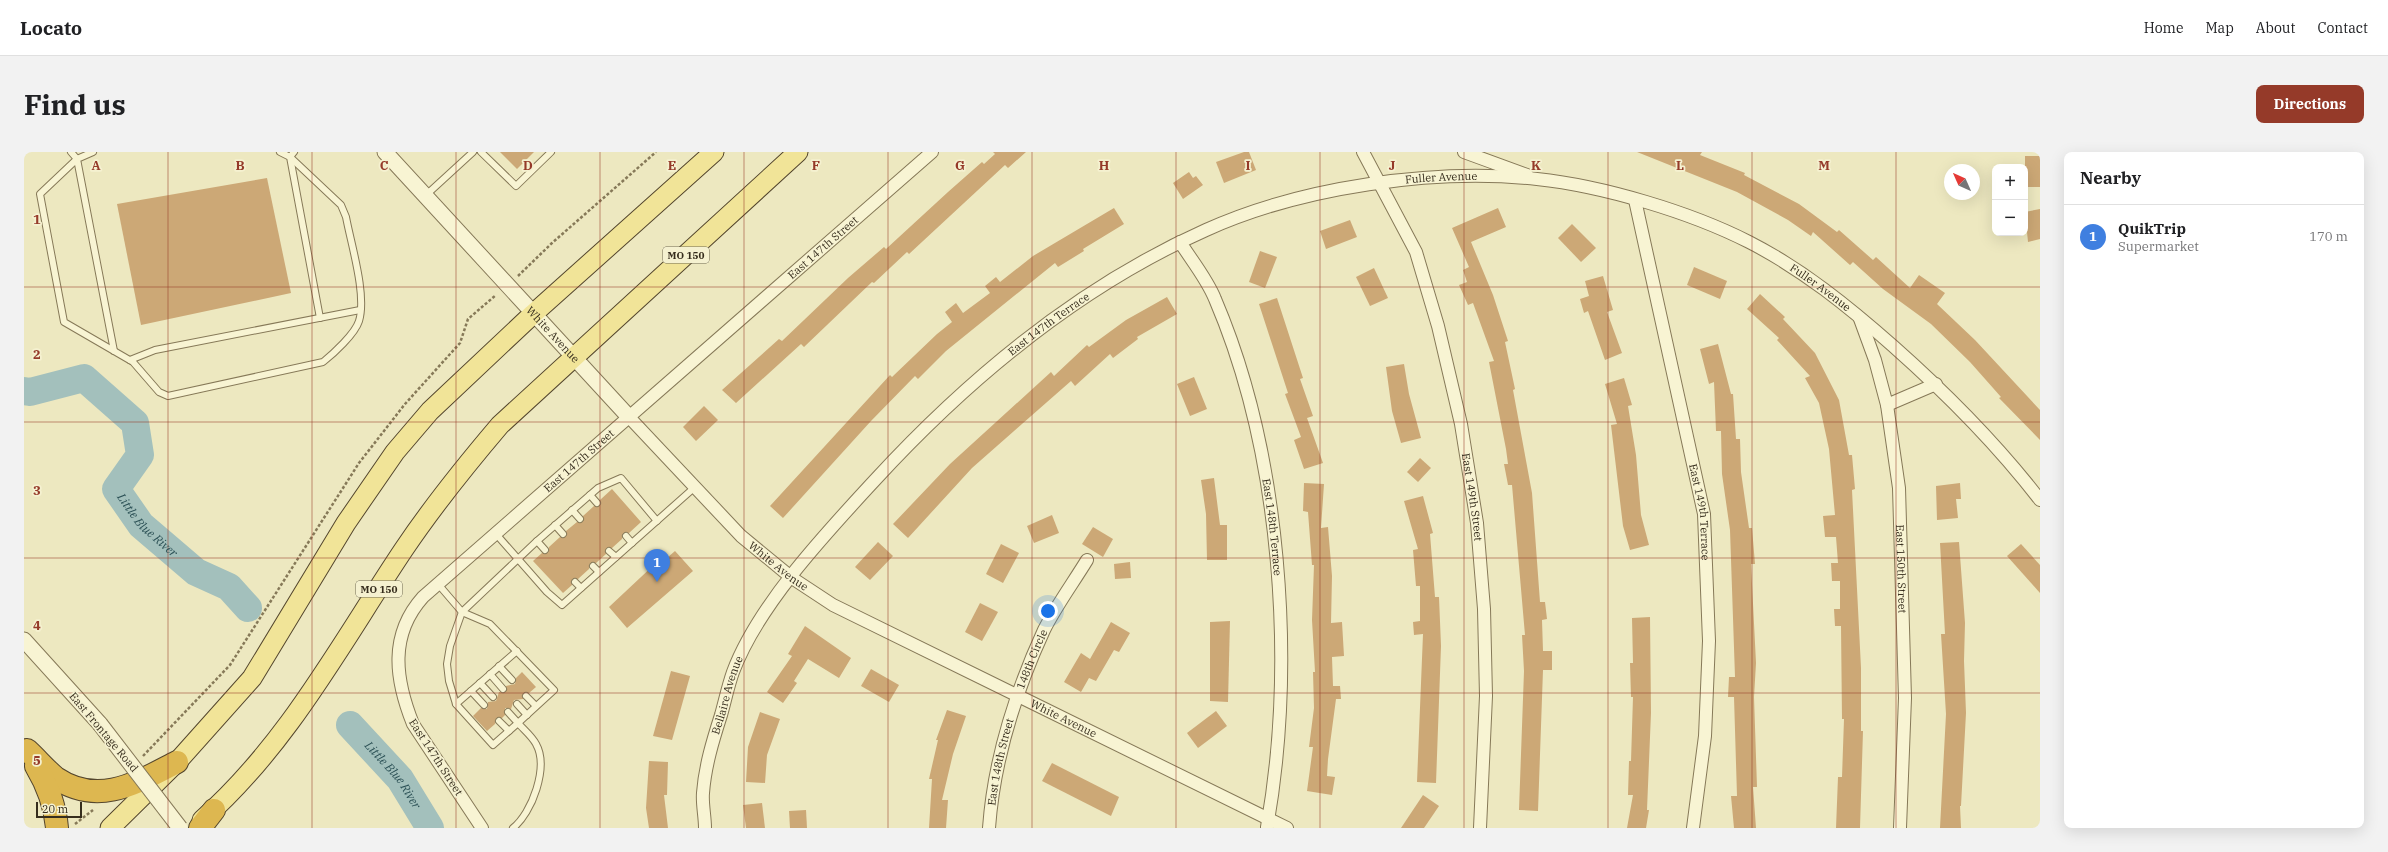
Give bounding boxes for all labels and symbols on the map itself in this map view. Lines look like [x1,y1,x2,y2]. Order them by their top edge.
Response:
text: A [91,157,101,174]
text: B [235,157,245,174]
text: C [380,157,389,174]
text: D [523,157,533,174]
text: E [668,157,676,174]
text: F [812,157,820,174]
text: G [955,157,965,174]
text: H [1099,157,1110,174]
text: I [1246,157,1251,174]
text: J [1389,157,1396,174]
text: K [1531,157,1541,174]
text: L [1676,157,1684,174]
text: M [1818,157,1830,174]
north arrow [1944,164,1980,200]
street label: Fuller Avenue [1404,169,1477,187]
text: 1 [33,211,41,228]
street label: East 147th Street [785,213,861,282]
road number: MO 150 [663,247,709,263]
street label: Fuller Avenue [1787,261,1854,314]
street label: East 147th Terrace [1005,289,1092,358]
street label: White Avenue [523,303,583,366]
text: 2 [33,346,41,363]
street label: East 147th Street [541,426,617,495]
street label: East 149th Street [1459,452,1485,542]
street label: East 149th Terrace [1686,462,1713,561]
street label: East 148th Terrace [1259,477,1285,576]
text: 3 [33,482,41,499]
water label: Little Blue River [114,489,181,560]
street label: East 150th Street [1893,524,1910,614]
street label: White Avenue [746,538,811,594]
pin: 1 [644,549,670,582]
road number: MO 150 [356,581,402,597]
your location [1038,601,1058,621]
text: 4 [33,617,41,634]
street label: 148th Circle [1013,627,1050,691]
street label: Bellaire Avenue [708,654,746,736]
street label: East Frontage Road [67,689,142,775]
street label: White Avenue [1028,696,1099,741]
street label: East 147th Street [406,716,466,798]
street label: East 148th Street [984,717,1017,806]
water label: Little Blue River [361,737,425,812]
text: 5 [33,752,41,769]
scale bar [36,800,82,819]

